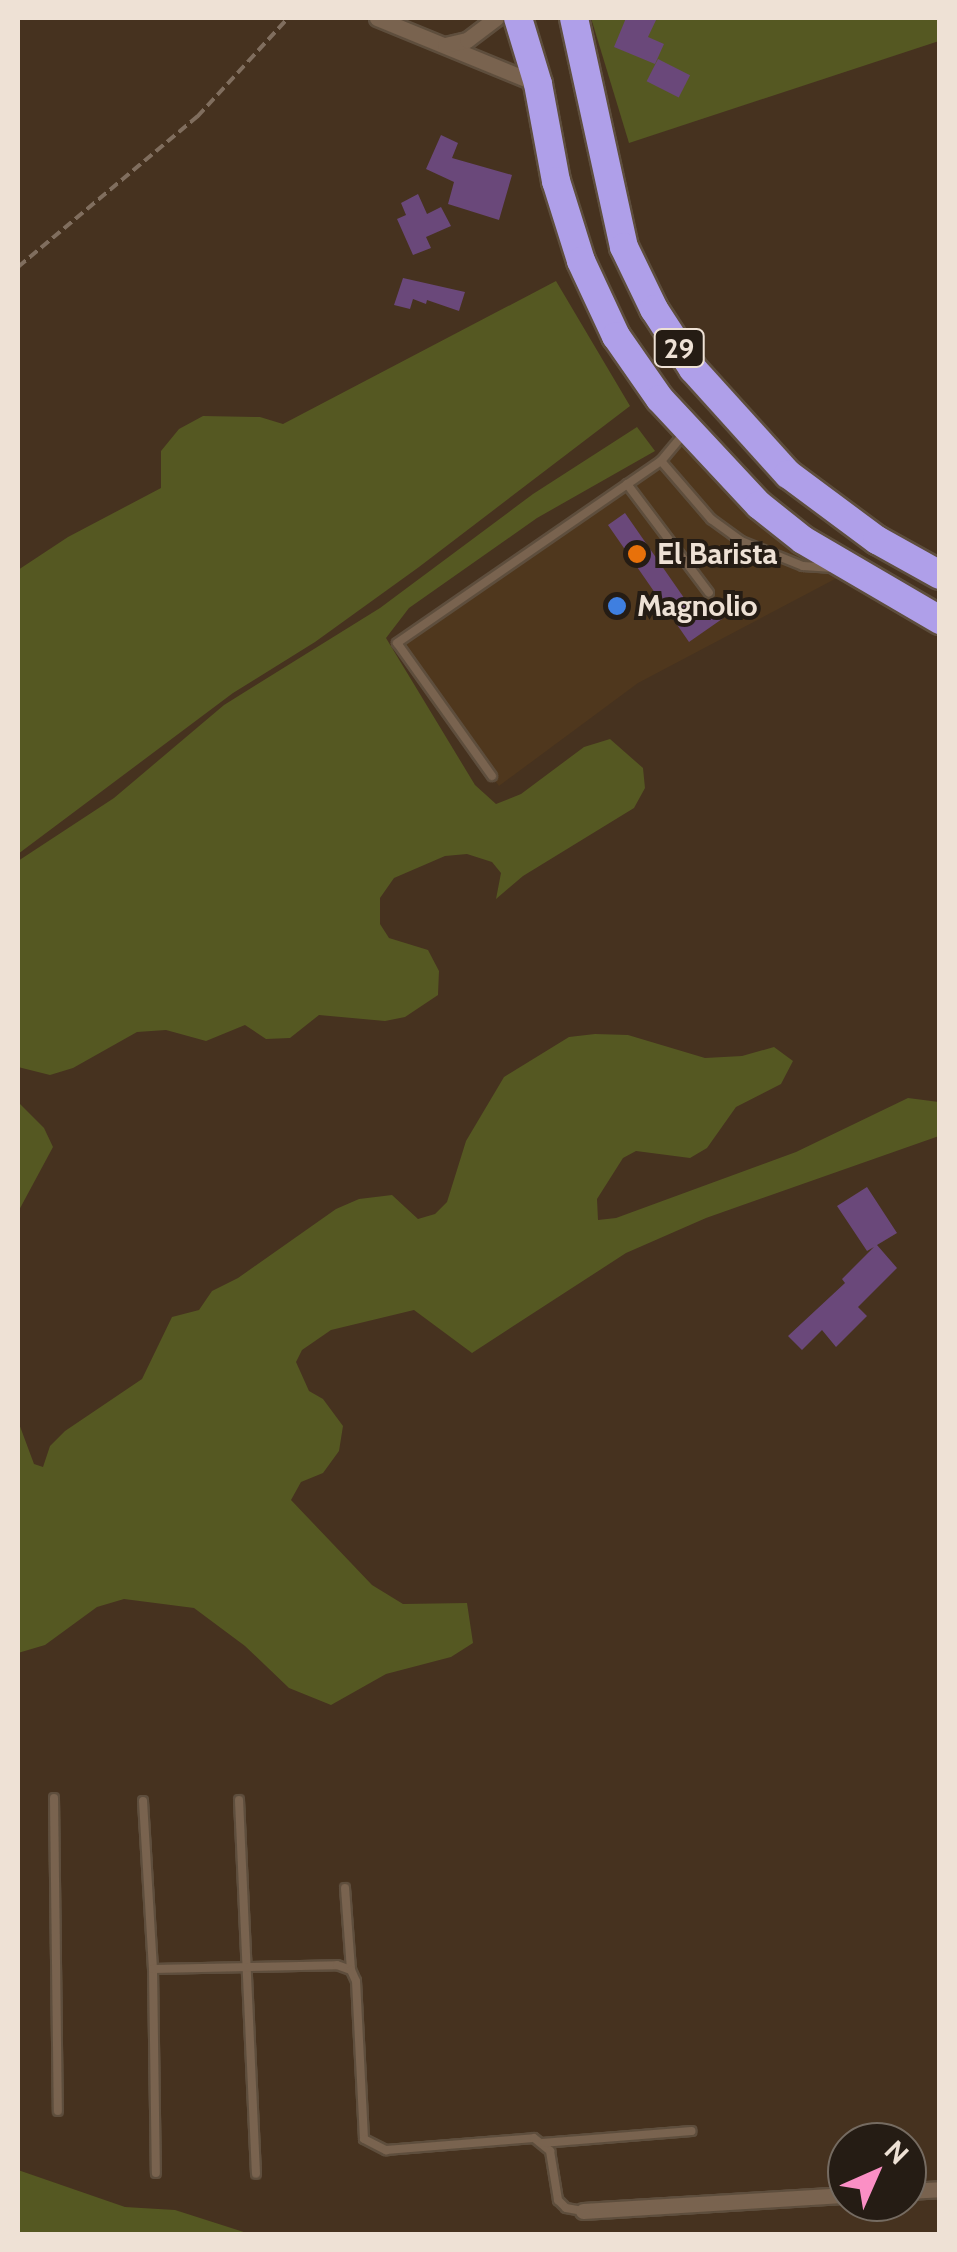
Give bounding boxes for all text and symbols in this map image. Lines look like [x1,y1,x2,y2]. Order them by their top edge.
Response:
road number: 29 [652,325,706,371]
place label: El Barista [657,536,777,572]
marker: El Barista [626,543,648,565]
place label: Magnolio [637,588,758,624]
marker: Magnolio [606,595,628,617]
north arrow [827,2122,927,2222]
text: N [878,2133,916,2171]

